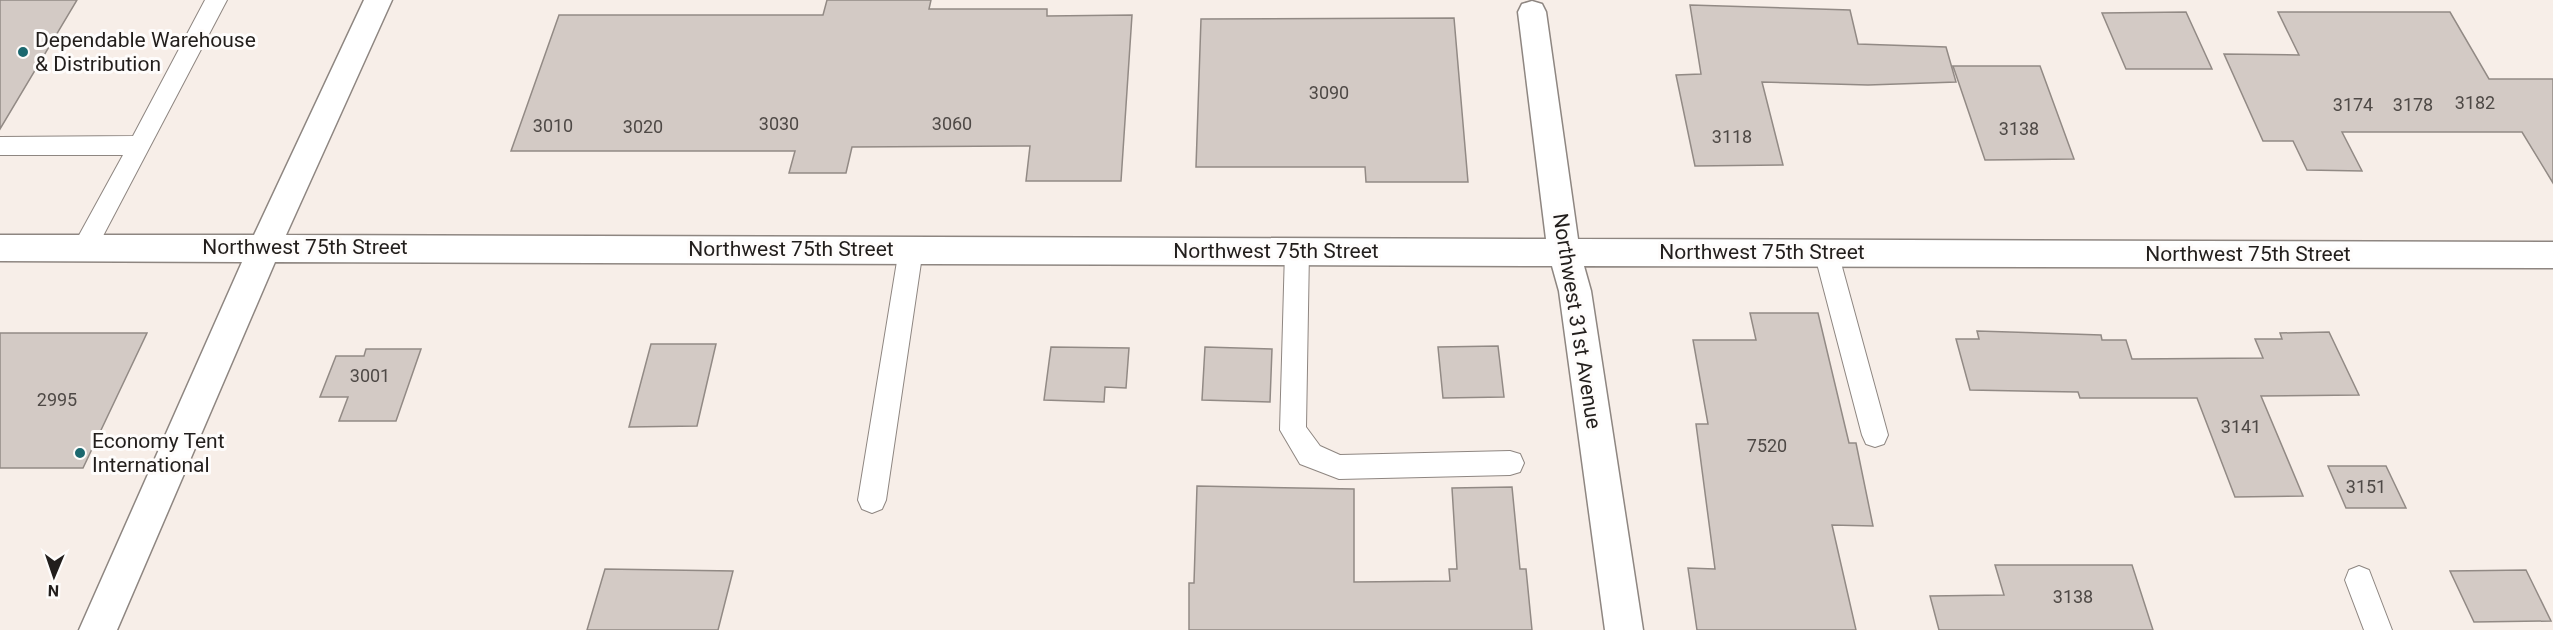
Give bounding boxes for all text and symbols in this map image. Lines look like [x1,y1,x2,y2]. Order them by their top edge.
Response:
place label: Dependable Warehouse & Distribution [35,28,256,76]
marker: Dependable Warehouse & Distribution [16,45,30,59]
house number: 3090 [1309,82,1349,103]
house number: 3182 [2455,92,2495,113]
house number: 3174 [2333,94,2373,115]
house number: 3178 [2393,94,2433,115]
house number: 3030 [759,113,799,134]
house number: 3060 [932,113,972,134]
house number: 3010 [533,115,573,136]
house number: 3020 [623,116,663,137]
house number: 3138 [1999,118,2039,139]
house number: 3118 [1712,126,1752,147]
street label: Northwest 31st Avenue [1548,211,1606,431]
street label: Northwest 75th Street [202,235,408,259]
street label: Northwest 75th Street [688,237,894,261]
street label: Northwest 75th Street [1173,239,1379,263]
street label: Northwest 75th Street [1659,240,1865,264]
street label: Northwest 75th Street [2145,242,2351,266]
house number: 3001 [350,365,390,386]
house number: 2995 [37,389,77,410]
house number: 3141 [2221,416,2261,437]
place label: Economy Tent International [92,429,225,477]
house number: 7520 [1747,435,1787,456]
marker: Economy Tent International [73,446,87,460]
house number: 3151 [2346,476,2386,497]
north arrow [24,546,84,606]
text: N [48,581,59,600]
house number: 3138 [2053,586,2093,607]

